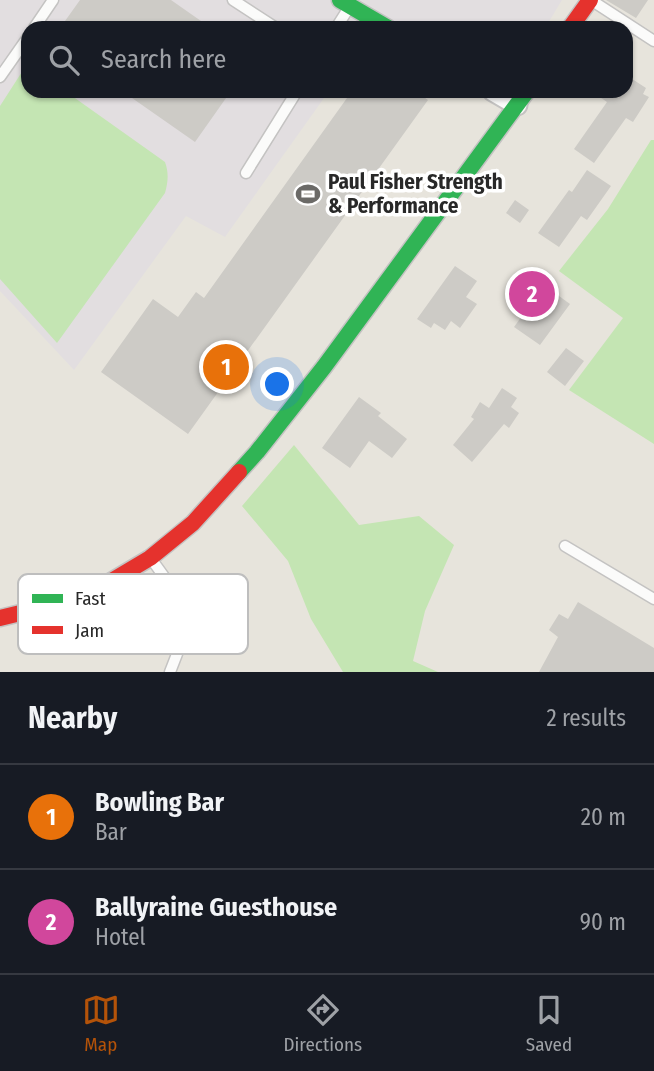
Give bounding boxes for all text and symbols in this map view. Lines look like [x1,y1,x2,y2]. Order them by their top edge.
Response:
search box [21,21,633,98]
icon: search [45,41,83,79]
text: Search here [101,44,226,75]
place label: Paul Fisher Strength & Performance [328,169,503,219]
sports icon: Paul Fisher Strength & Performance [294,180,322,208]
pin: 2 [509,268,555,320]
pin: 1 [203,341,249,393]
your location [260,367,294,401]
legend [18,574,248,654]
text: Fast [75,587,106,610]
text: Jam [75,619,104,642]
text: Nearby [28,700,117,736]
text: 2 results [546,704,626,732]
text: Bowling Bar [95,787,224,818]
text: 1 [46,803,56,831]
text: 20 m [581,803,626,831]
text: Bar [95,818,127,846]
text: Ballyraine Guesthouse [95,892,337,923]
text: 2 [46,908,56,936]
text: 90 m [580,908,626,936]
text: Hotel [95,923,146,951]
tab: Map [82,991,120,1056]
tab: Directions [284,991,362,1056]
tab: Saved [526,991,572,1056]

